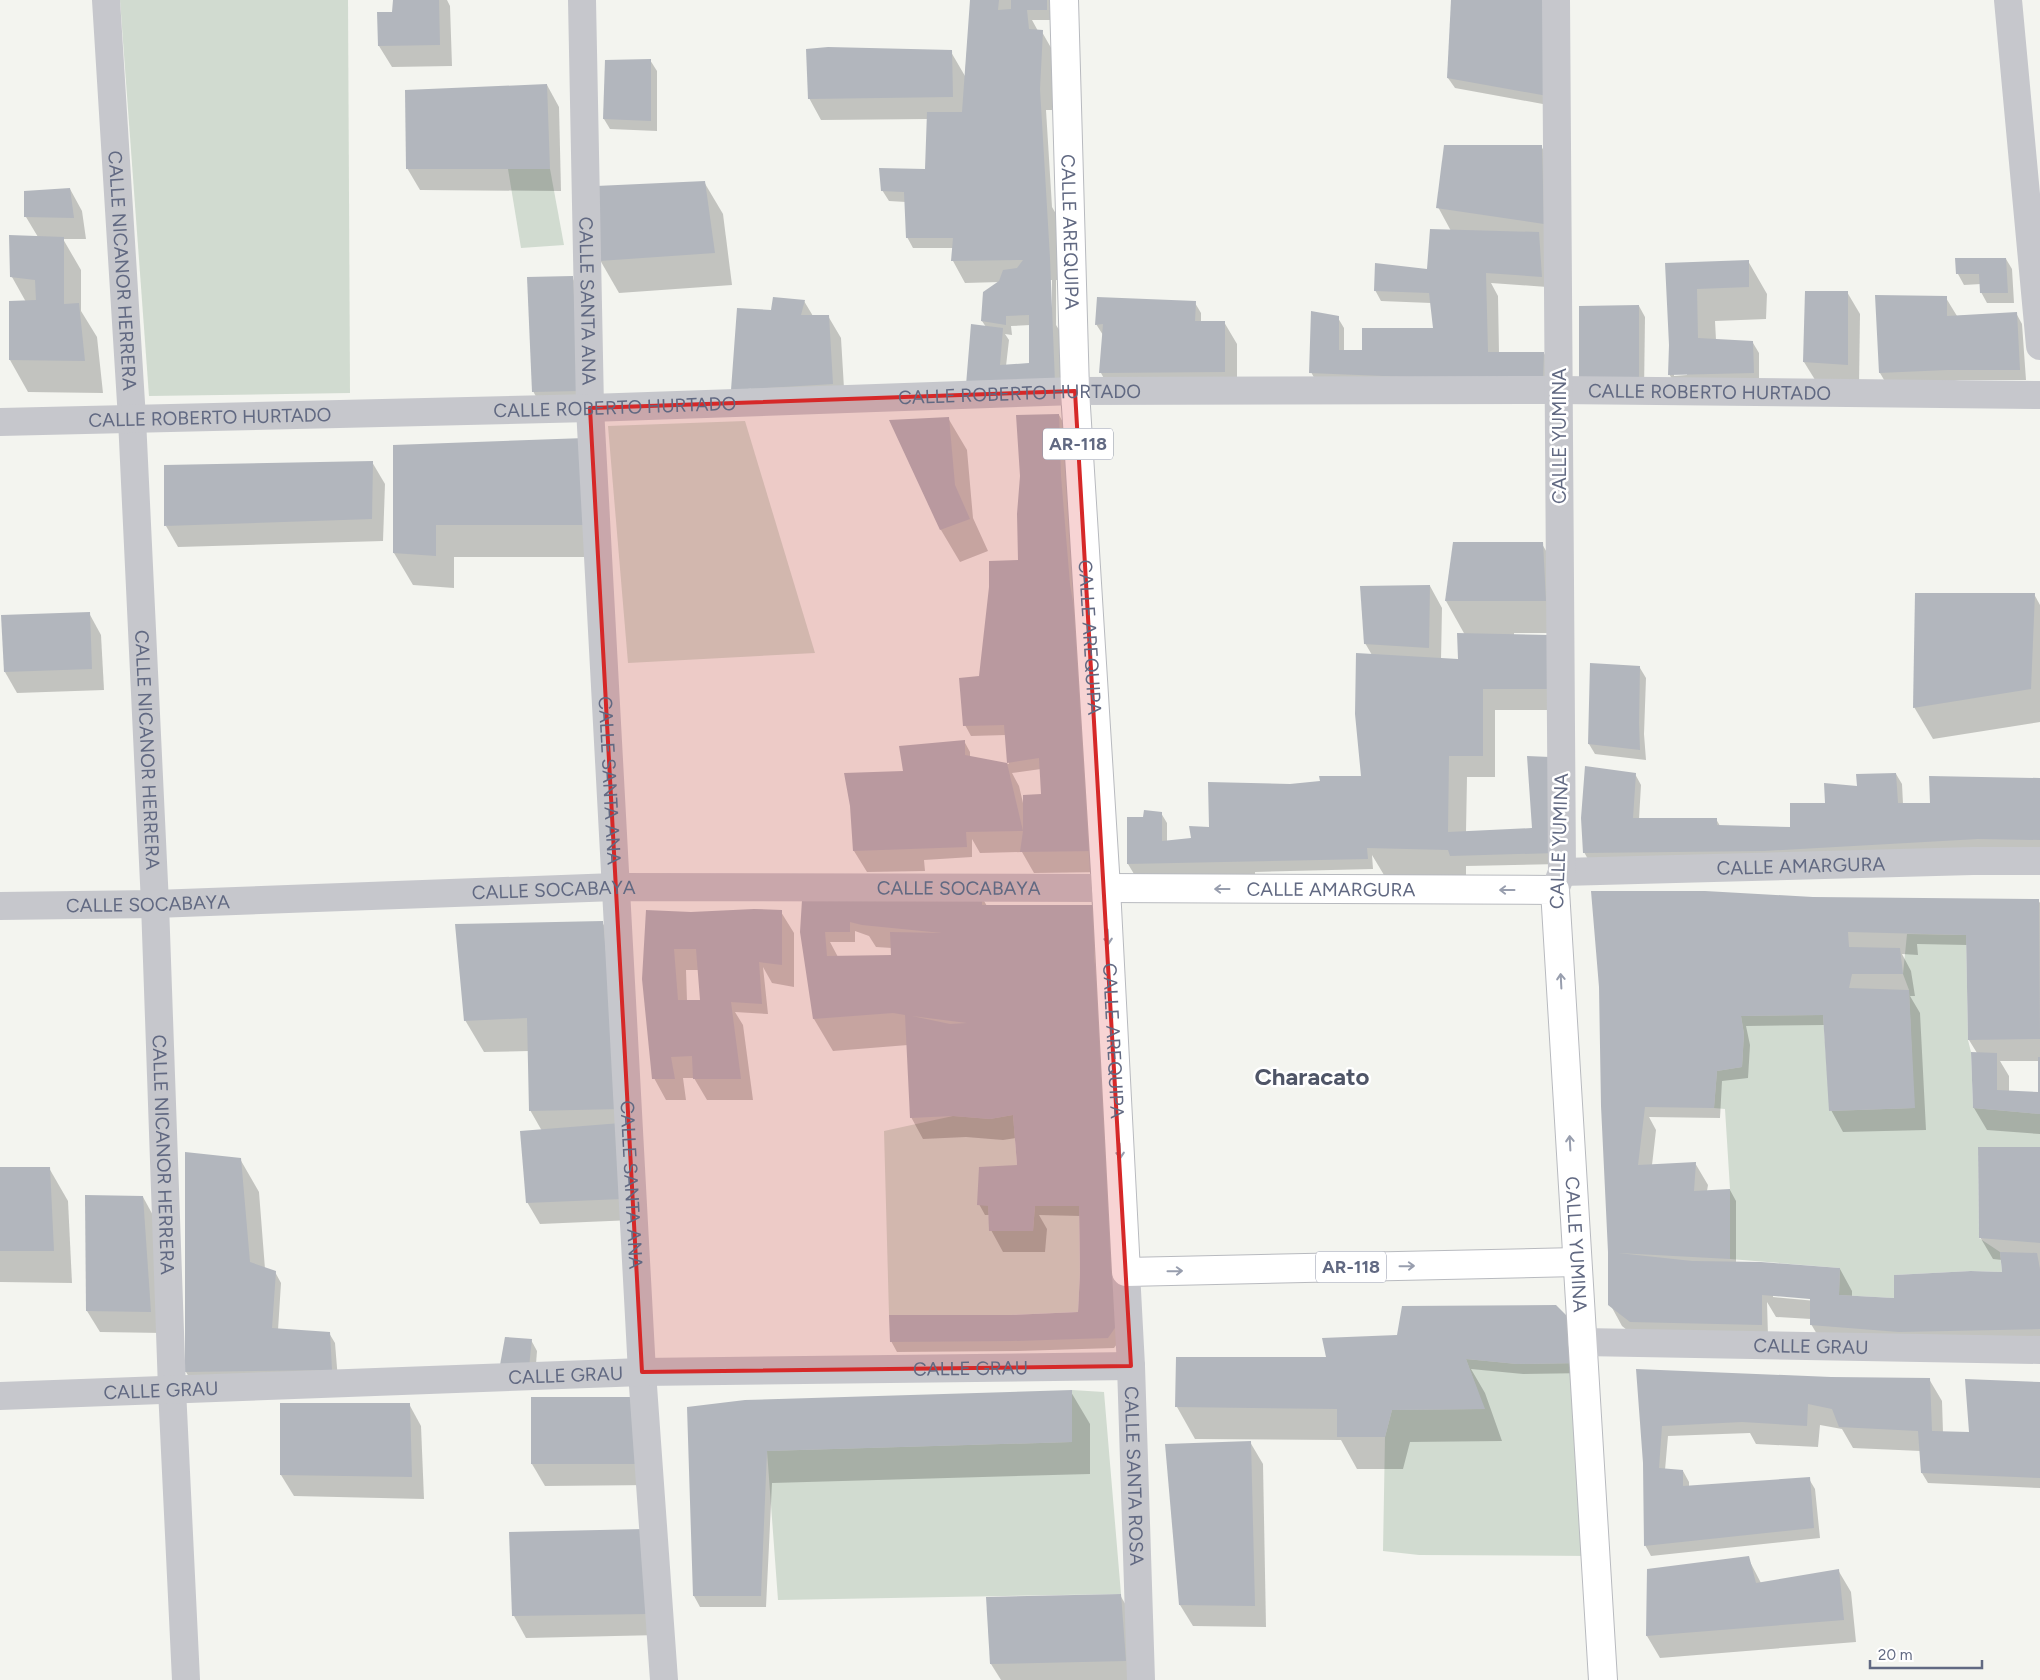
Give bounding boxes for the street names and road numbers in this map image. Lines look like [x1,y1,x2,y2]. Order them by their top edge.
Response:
street label: CALLE NICANOR HERRERA [104,150,142,391]
street label: CALLE AREQUIPA [1057,154,1084,310]
street label: CALLE SANTA ANA [575,216,601,386]
street label: CALLE YUMINA [1548,368,1571,504]
street label: CALLE ROBERTO HURTADO [898,379,1141,409]
street label: CALLE ROBERTO HURTADO [1588,379,1831,404]
street label: CALLE ROBERTO HURTADO [493,391,737,422]
street label: CALLE ROBERTO HURTADO [88,403,332,431]
road number: AR-118 [1043,428,1113,459]
street label: CALLE AREQUIPA [1074,559,1107,716]
street label: CALLE NICANOR HERRERA [131,629,165,870]
street label: CALLE SANTA ANA [594,695,626,865]
street label: CALLE YUMINA [1545,773,1573,909]
street label: CALLE AMARGURA [1716,852,1886,879]
street label: CALLE SOCABAYA [471,875,636,904]
street label: CALLE SOCABAYA [877,876,1041,899]
street label: CALLE AMARGURA [1247,877,1416,901]
street label: CALLE SOCABAYA [66,890,230,917]
street label: CALLE AREQUIPA [1098,962,1129,1119]
street label: CALLE NICANOR HERRERA [148,1034,179,1275]
street label: CALLE SANTA ANA [616,1100,648,1270]
street label: CALLE YUMINA [1561,1176,1592,1313]
road number: AR-118 [1316,1252,1386,1282]
street label: CALLE GRAU [1753,1333,1869,1359]
street label: CALLE GRAU [913,1356,1028,1380]
street label: CALLE GRAU [508,1361,624,1388]
street label: CALLE GRAU [103,1376,219,1404]
street label: CALLE SANTA ROSA [1120,1386,1149,1566]

